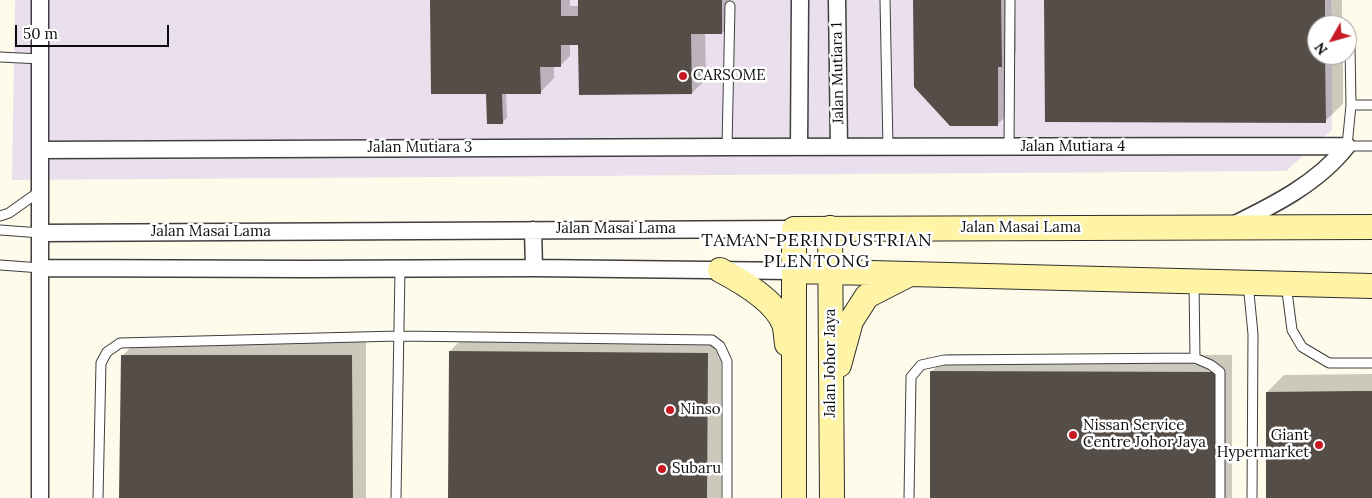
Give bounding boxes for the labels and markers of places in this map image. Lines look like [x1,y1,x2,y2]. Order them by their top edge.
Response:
place label: CARSOME [693,67,766,85]
marker: CARSOME [677,70,689,82]
place label: Ninso [680,401,720,419]
marker: Ninso [664,404,676,416]
place label: Nissan Service Centre Johor Jaya [1083,417,1206,452]
place label: Giant Hypermarket [1217,427,1309,462]
marker: Nissan Service Centre Johor Jaya [1067,429,1079,441]
marker: Giant Hypermarket [1313,439,1325,451]
place label: Subaru [672,460,721,478]
marker: Subaru [656,463,668,475]

